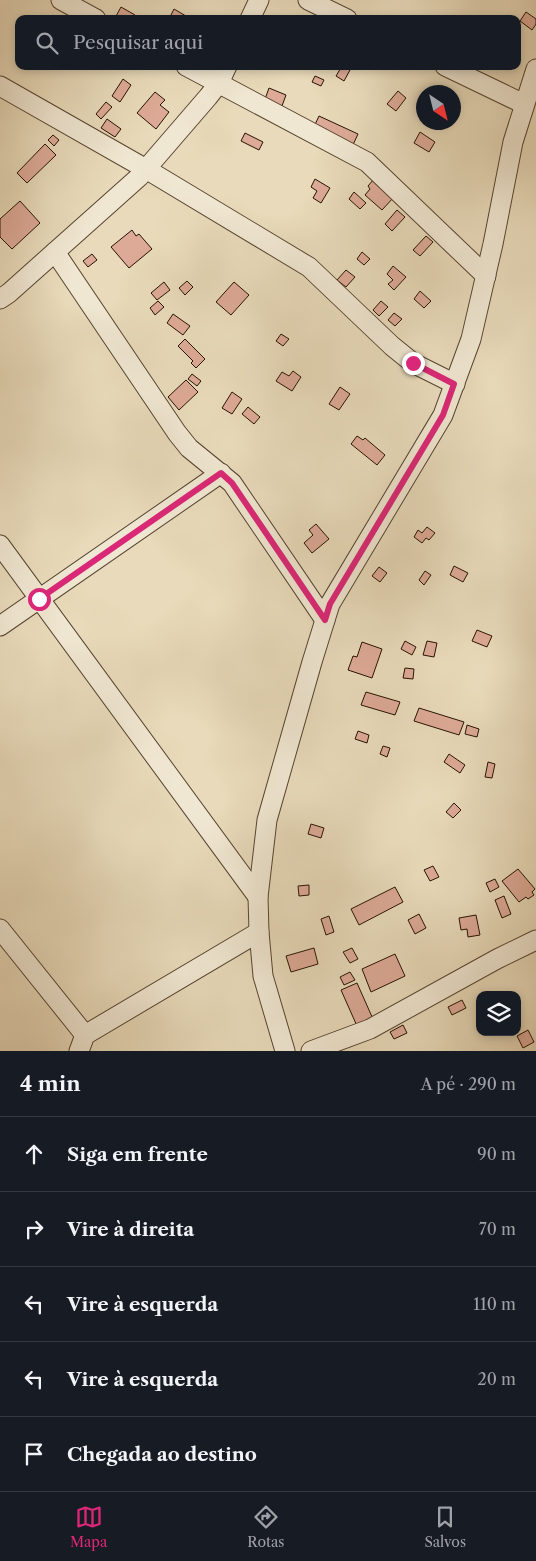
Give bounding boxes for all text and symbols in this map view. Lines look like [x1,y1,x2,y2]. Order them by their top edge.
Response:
search box [15,15,521,70]
icon: search [33,29,61,57]
text: Pesquisar aqui [73,31,203,54]
north arrow [416,85,461,130]
route end [402,352,425,375]
route start [28,588,51,611]
map controls [476,991,521,1036]
button: layers [476,991,521,1036]
text: 4 min [20,1071,81,1096]
text: A pé · 290 m [421,1074,516,1094]
icon: ahead [20,1140,48,1168]
text: Siga em frente [67,1143,208,1166]
text: 90 m [477,1144,516,1164]
icon: right [20,1215,48,1243]
text: Vire à direita [67,1218,194,1241]
text: 70 m [479,1219,516,1239]
icon: left [20,1290,48,1318]
text: Vire à esquerda [67,1293,218,1316]
text: 110 m [473,1294,516,1314]
icon: left [20,1365,48,1393]
text: Vire à esquerda [67,1368,218,1391]
text: 20 m [477,1369,516,1389]
icon: arrive [20,1440,48,1468]
text: Chegada ao destino [67,1443,257,1466]
tab: Mapa [70,1503,107,1551]
tab: Rotas [247,1503,284,1551]
tab: Salvos [424,1503,466,1551]

